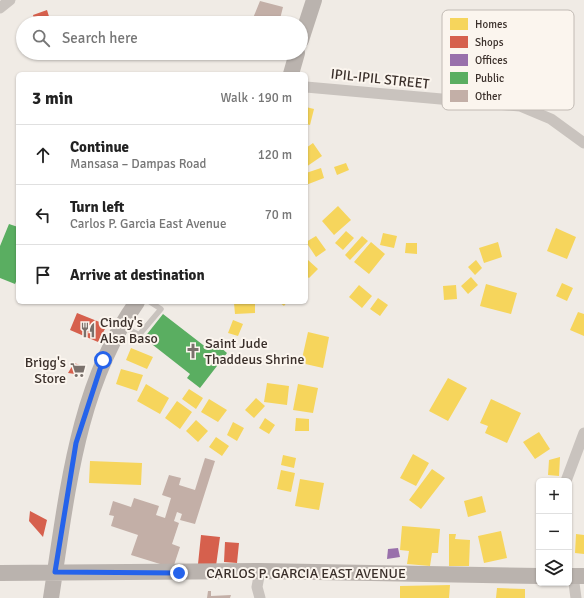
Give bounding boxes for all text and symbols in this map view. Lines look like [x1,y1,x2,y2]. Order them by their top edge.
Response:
legend [442,10,574,110]
search box [16,16,308,60]
text: Homes [475,18,507,31]
icon: search [30,27,52,49]
text: Search here [62,29,138,47]
text: Shops [475,36,504,49]
text: Offices [475,54,508,67]
street label: IPIL-IPIL STREET [330,65,430,93]
text: Public [475,72,504,85]
text: 3 min [32,88,73,109]
text: Walk · 190 m [221,90,292,106]
text: Other [475,90,502,103]
text: Continue [70,138,129,156]
icon: ahead [32,144,54,166]
text: 120 m [258,147,292,163]
text: Mansasa – Dampas Road [70,156,206,172]
text: Turn left [70,198,124,216]
icon: left [32,204,54,226]
text: 70 m [265,207,292,223]
text: Carlos P. Garcia East Avenue [70,216,226,232]
icon: arrive [32,264,54,286]
text: Arrive at destination [70,266,205,284]
place label: Cindy's Alsa Baso [100,314,158,347]
restaurant icon: Cindy's Alsa Baso [79,321,97,339]
place label: Saint Jude Thaddeus Shrine [205,335,305,368]
church icon: Saint Jude Thaddeus Shrine [184,342,202,360]
route start [94,351,112,369]
place label: Brigg's Store [25,354,66,387]
supermarket icon: Brigg's Store [69,361,87,379]
map controls [536,478,572,586]
button: + [536,478,572,514]
button: − [536,514,572,550]
button: layers [536,550,572,586]
route end [170,564,188,582]
street label: CARLOS P. GARCIA EAST AVENUE [206,565,406,582]

